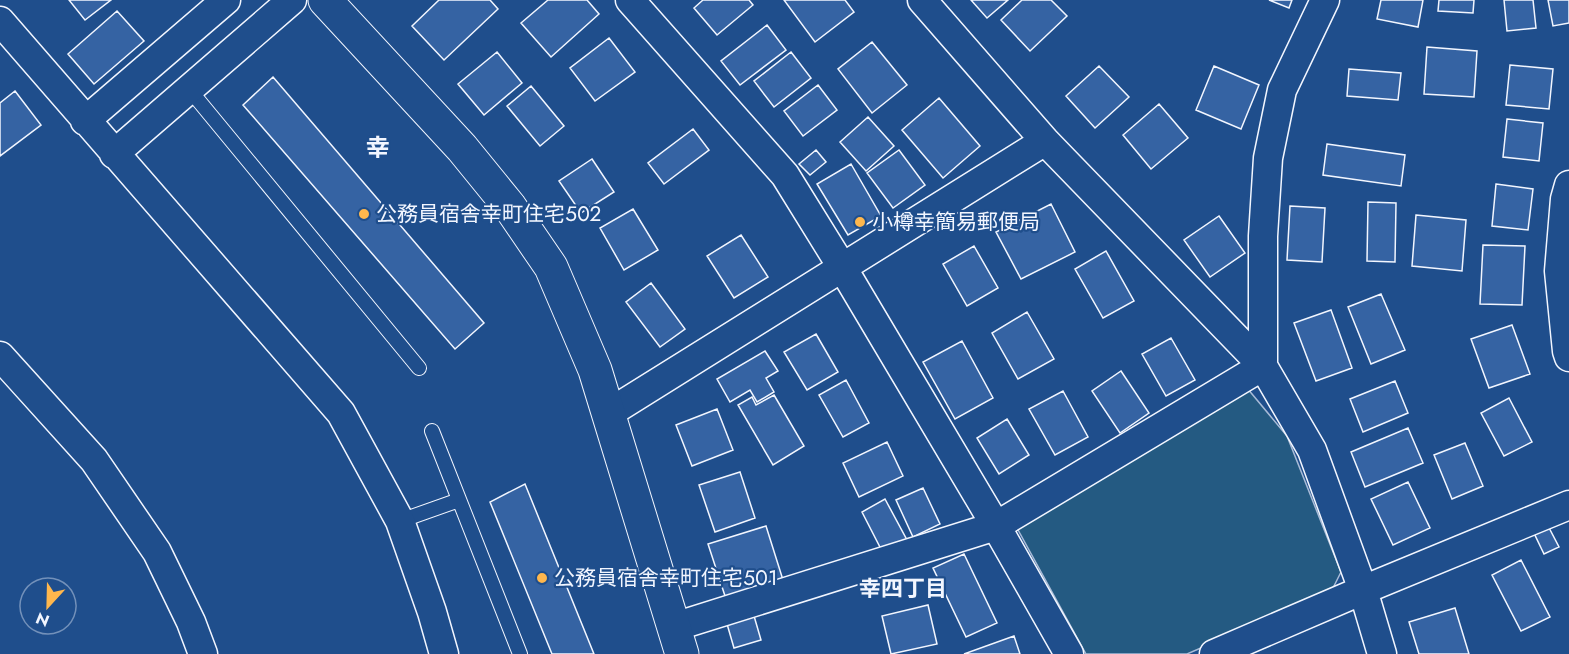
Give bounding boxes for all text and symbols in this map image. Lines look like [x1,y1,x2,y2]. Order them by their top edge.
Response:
district label: 幸 [366,130,390,165]
place label: 公務員宿舎幸町住宅５０２ [376,199,602,229]
marker: 公務員宿舎幸町住宅５０２ [357,207,371,221]
place label: 小樽幸簡易郵便局 [872,207,1040,237]
marker: 小樽幸簡易郵便局 [853,215,867,229]
place label: 公務員宿舎幸町住宅５０１ [554,563,780,593]
marker: 公務員宿舎幸町住宅５０１ [535,571,549,585]
district label: 幸四丁目 [859,572,947,604]
north arrow [18,576,78,636]
text: N [32,606,53,632]

